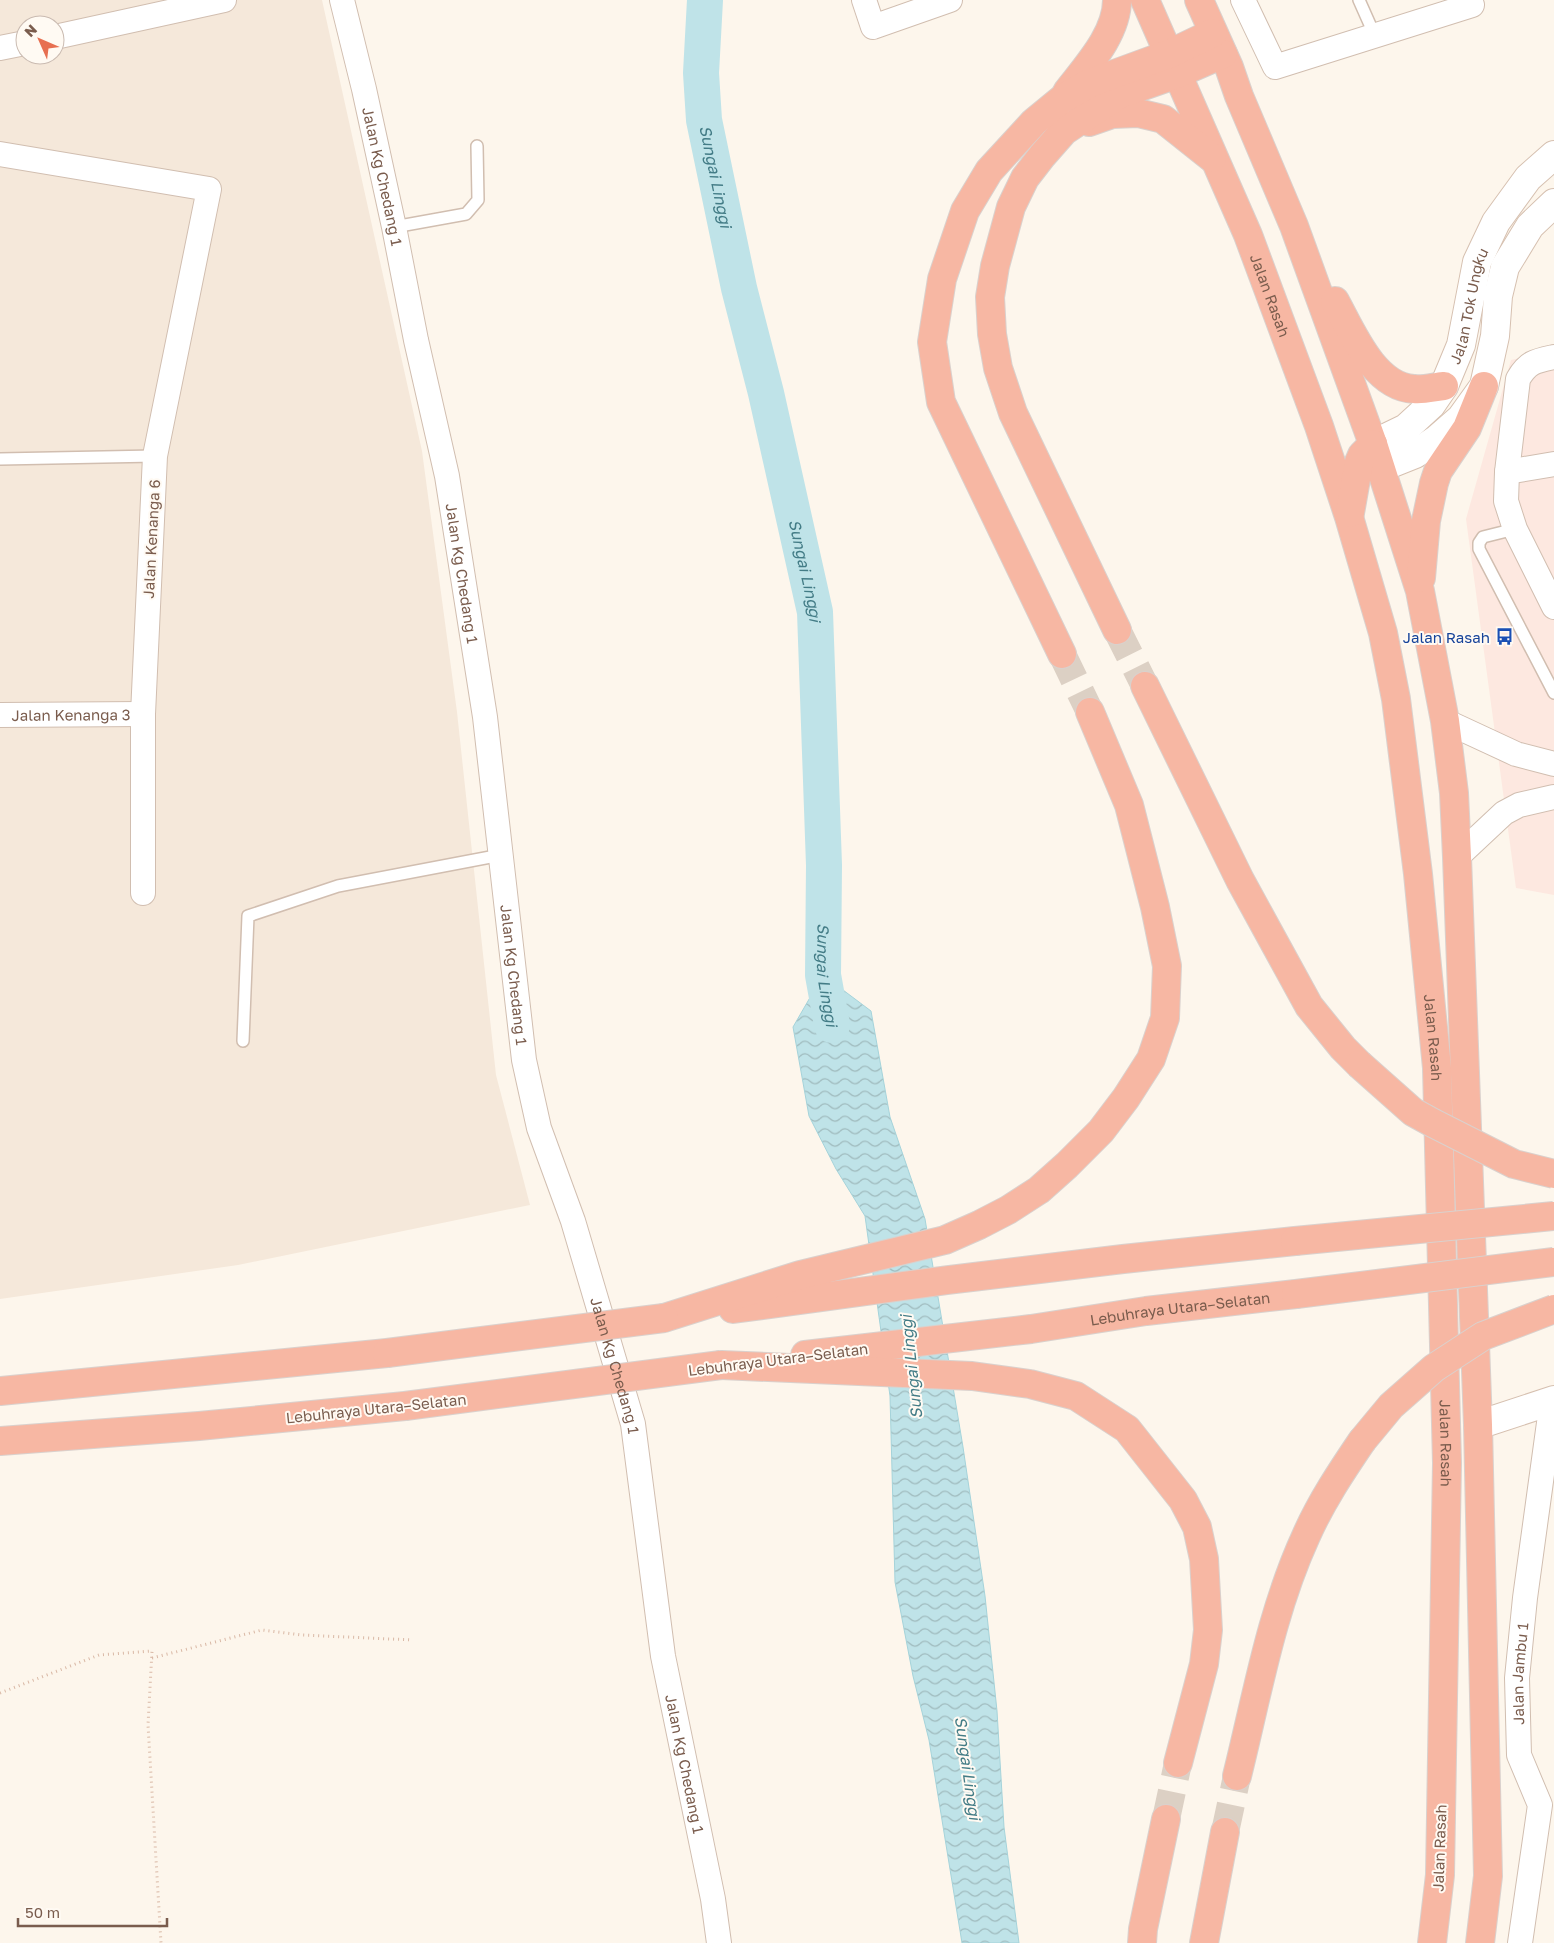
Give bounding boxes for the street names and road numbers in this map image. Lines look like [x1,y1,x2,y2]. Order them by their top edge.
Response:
street label: Jalan Kg Chedang 1 [359,105,406,247]
street label: Jalan Tok Ungku [1445,245,1492,367]
street label: Jalan Rasah [1247,251,1294,339]
street label: Jalan Kenanga 6 [139,479,163,599]
street label: Jalan Kg Chedang 1 [442,502,482,645]
street label: Jalan Kenanga 3 [11,705,131,724]
street label: Jalan Kg Chedang 1 [497,904,531,1046]
street label: Jalan Rasah [1421,993,1446,1081]
street label: Lebuhraya Utara–Selatan [1089,1288,1271,1329]
street label: Jalan Kg Chedang 1 [587,1295,643,1435]
street label: Lebuhraya Utara–Selatan [687,1339,869,1379]
street label: Lebuhraya Utara–Selatan [285,1390,467,1426]
street label: Jalan Rasah [1436,1399,1456,1487]
street label: Jalan Jambu 1 [1508,1622,1531,1725]
street label: Jalan Kg Chedang 1 [662,1693,708,1835]
street label: Jalan Rasah [1428,1804,1450,1892]

